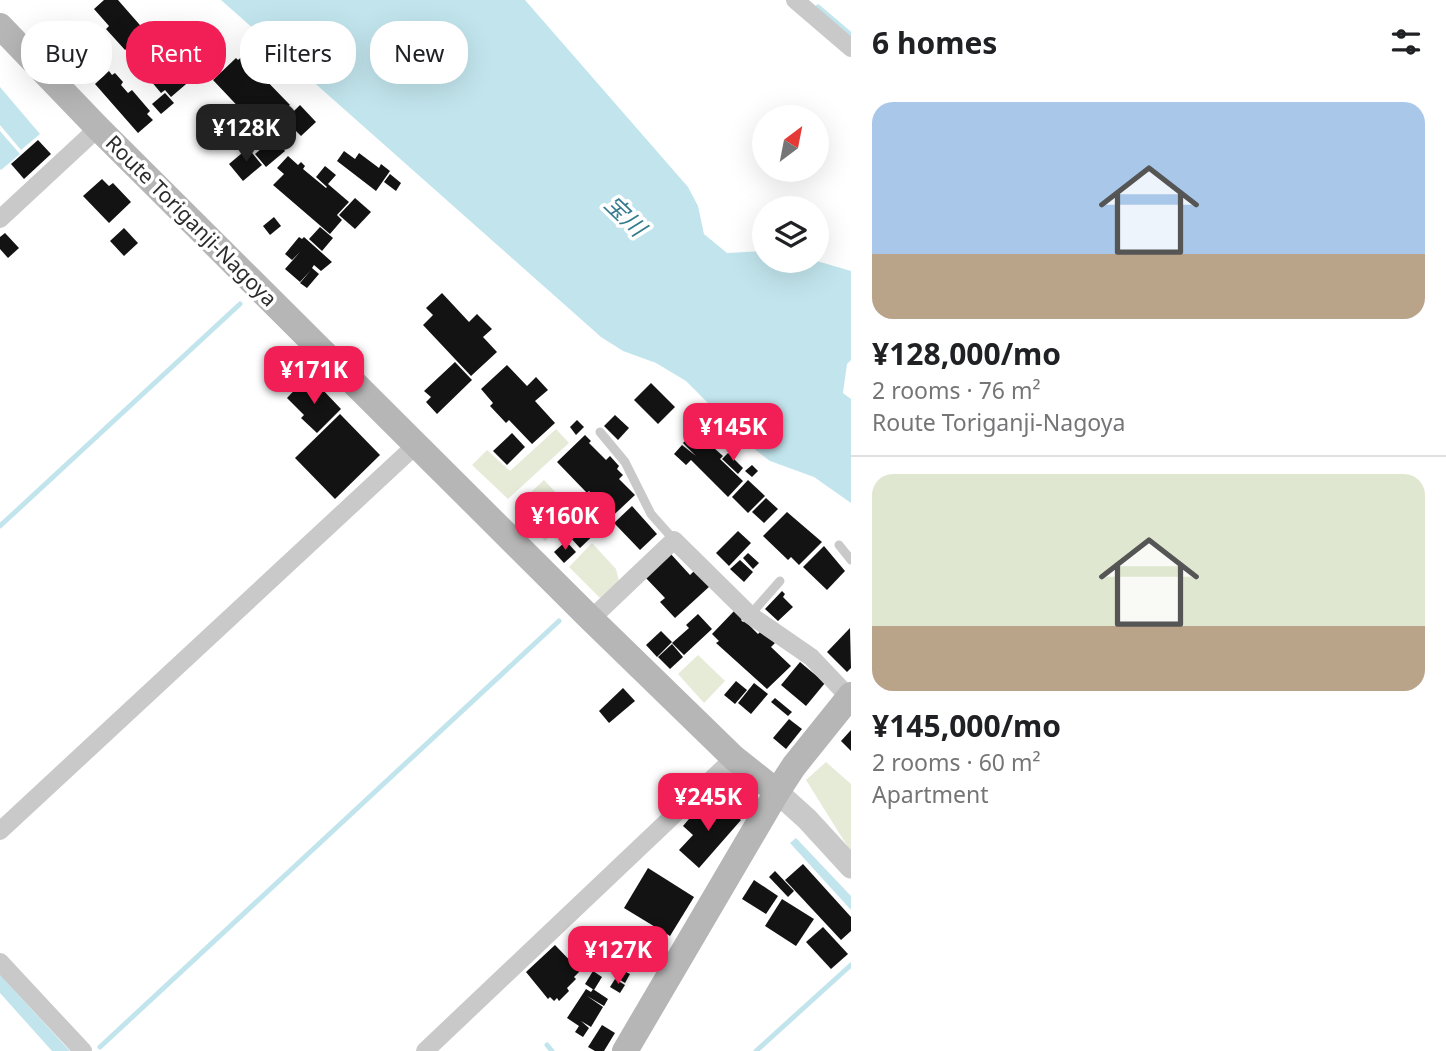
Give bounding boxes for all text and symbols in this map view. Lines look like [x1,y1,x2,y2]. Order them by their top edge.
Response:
chip: Buy [21,21,112,84]
chip: Rent [126,21,226,84]
chip: Filters [240,21,356,84]
chip: New [370,21,468,84]
text: 6 homes [872,22,997,63]
icon: filters [1387,23,1425,61]
pin: ¥128K [197,104,295,164]
north arrow [752,105,830,182]
map controls [752,105,829,273]
text: ¥128K [212,111,280,143]
street label: Route Toriganji-Nagoya [100,129,283,312]
icon: home [1086,147,1212,273]
water label: 宝川 [598,188,656,245]
button: layers [752,196,829,273]
text: ¥128,000/mo [872,333,1061,374]
pin: ¥171K [265,346,363,406]
text: ¥171K [280,353,348,385]
text: 2 rooms · 76 m² [872,374,1041,406]
pin: ¥145K [684,404,782,463]
text: Route Toriganji-Nagoya [872,406,1125,438]
text: ¥145K [699,410,767,442]
pin: ¥160K [516,492,614,552]
text: ¥160K [531,499,599,531]
icon: home [1086,519,1212,645]
text: ¥145,000/mo [872,705,1061,746]
text: 2 rooms · 60 m² [872,746,1041,778]
pin: ¥245K [659,774,757,833]
text: Apartment [872,778,989,810]
text: ¥245K [674,780,742,812]
pin: ¥127K [569,926,667,986]
text: ¥127K [584,933,652,965]

